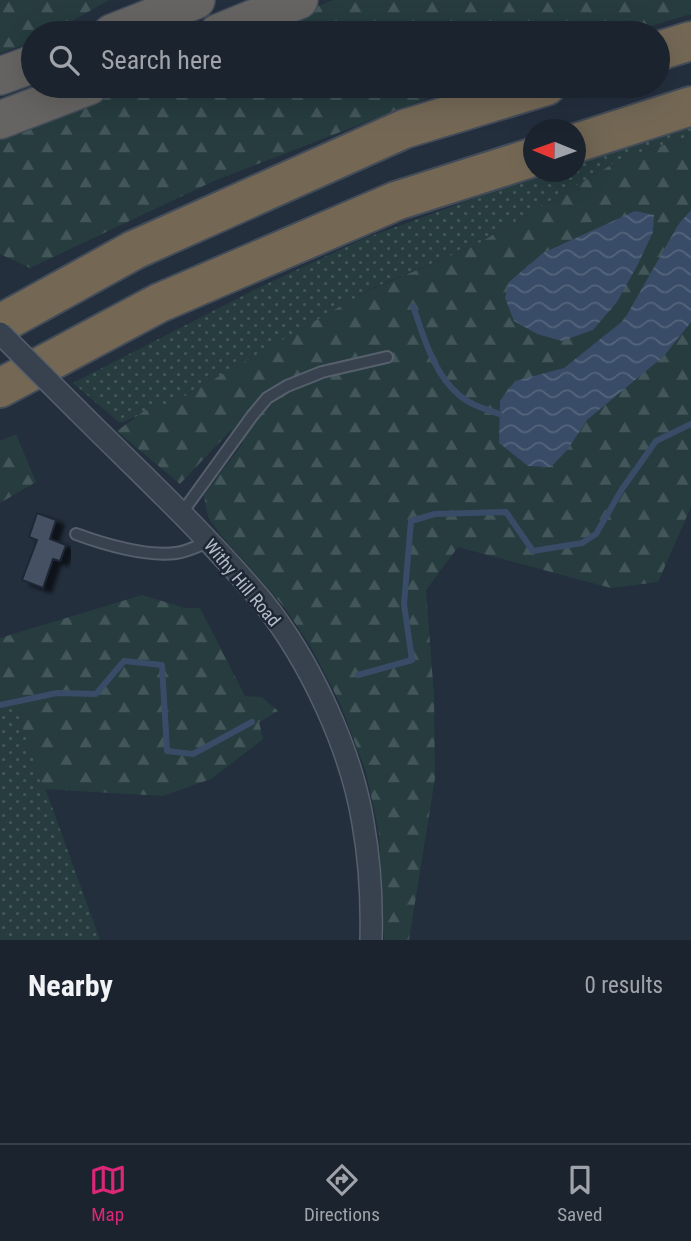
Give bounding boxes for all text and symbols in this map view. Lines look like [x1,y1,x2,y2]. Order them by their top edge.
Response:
search box [21,21,670,98]
icon: search [45,41,83,79]
text: Search here [101,45,222,75]
north arrow [523,119,586,182]
street label: Withy Hill Road [200,535,285,631]
text: Nearby [28,968,113,1003]
text: 0 results [585,972,663,999]
tab: Map [89,1161,127,1226]
tab: Directions [304,1161,380,1226]
tab: Saved [557,1161,602,1226]

